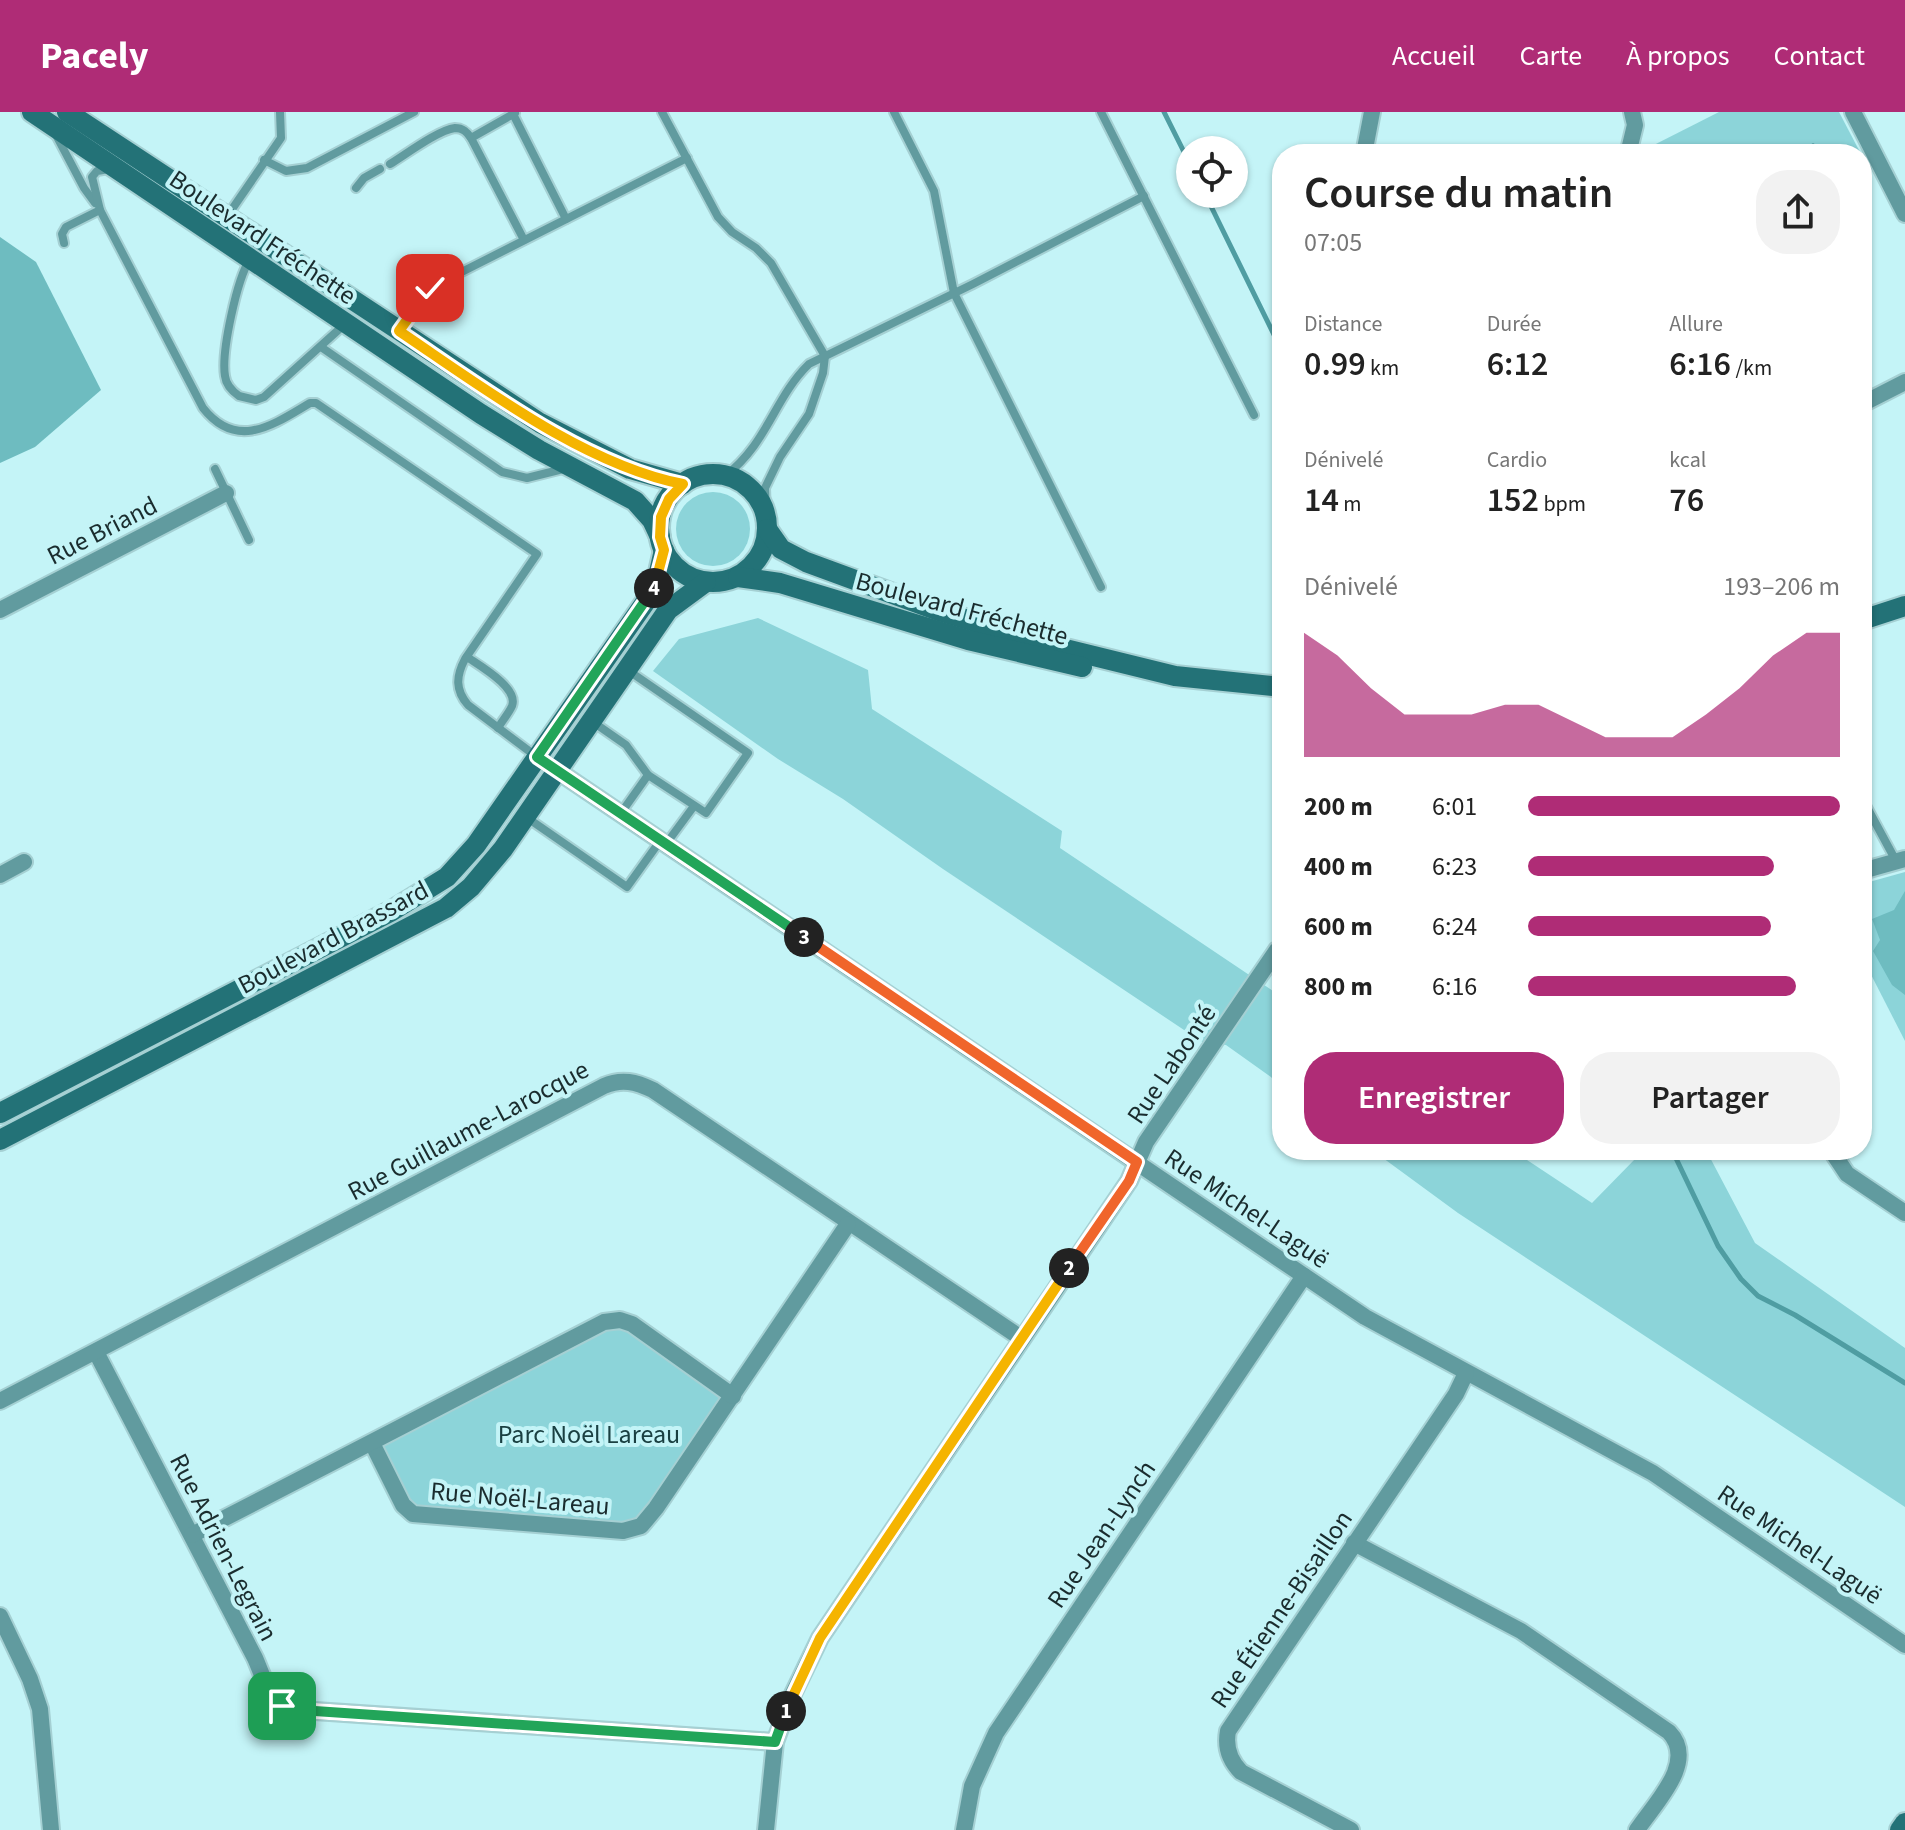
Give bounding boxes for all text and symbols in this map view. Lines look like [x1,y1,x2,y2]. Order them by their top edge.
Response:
text: Pacely [40,29,149,83]
text: Accueil [1392,36,1475,76]
text: Carte [1519,36,1582,76]
text: À propos [1626,36,1730,76]
text: Contact [1774,36,1865,76]
map controls [1176,136,1248,208]
button: locate [1176,136,1248,208]
street label: Boulevard Fréchette [162,161,364,314]
text: Course du matin [1304,162,1613,225]
button: share [1756,170,1840,254]
text: 07:05 [1304,224,1362,261]
pin [396,254,464,322]
icon: check [408,266,452,310]
text: Distance [1304,308,1382,340]
text: Durée [1487,308,1541,340]
text: Allure [1669,308,1723,340]
text: 0.99 [1304,340,1366,389]
text: 6:12 [1487,340,1548,389]
text: 6:16 [1669,340,1731,389]
text: km [1366,352,1399,384]
text: /km [1731,352,1772,384]
text: Dénivelé [1304,444,1384,476]
text: Cardio [1487,444,1547,476]
text: kcal [1669,444,1706,476]
text: 14 [1304,476,1339,525]
text: 152 [1487,476,1539,525]
text: 76 [1669,476,1704,525]
street label: Rue Briand [41,487,164,574]
text: m [1339,488,1362,520]
text: bpm [1539,488,1586,520]
street label: Boulevard Fréchette [852,562,1072,655]
pin: 4 [634,568,674,608]
text: Dénivelé [1304,568,1398,605]
text: 193–206 m [1723,568,1840,605]
text: 4 [648,572,660,604]
text: 200 m [1304,788,1373,825]
text: 6:01 [1432,788,1477,825]
text: 400 m [1304,848,1373,885]
text: 6:23 [1432,848,1477,885]
street label: Boulevard Brassard [231,872,435,1003]
text: 600 m [1304,908,1373,945]
text: 6:24 [1432,908,1477,945]
pin: 3 [784,917,824,957]
text: 3 [798,921,810,953]
text: 800 m [1304,968,1373,1005]
text: 6:16 [1432,968,1477,1005]
street label: Rue Labonté [1118,997,1225,1131]
street label: Rue Guillaume-Larocque [341,1051,595,1210]
button: Enregistrer [1304,1052,1564,1144]
button: Partager [1580,1052,1840,1144]
street label: Rue Michel-Laguë [1157,1139,1337,1277]
pin: 2 [1049,1248,1089,1288]
text: 2 [1063,1252,1075,1284]
park label: Parc Noël Lareau [498,1416,680,1453]
street label: Rue Adrien-Legrain [160,1447,287,1648]
street label: Rue Jean-Lynch [1038,1453,1165,1616]
street label: Rue Noël-Lareau [429,1472,611,1525]
street label: Rue Michel-Laguë [1710,1475,1890,1613]
street label: Rue Étienne-Bisaillon [1201,1503,1361,1716]
pin [248,1672,316,1740]
icon: arrive [260,1684,304,1728]
pin: 1 [766,1691,806,1731]
text: 1 [780,1695,792,1727]

